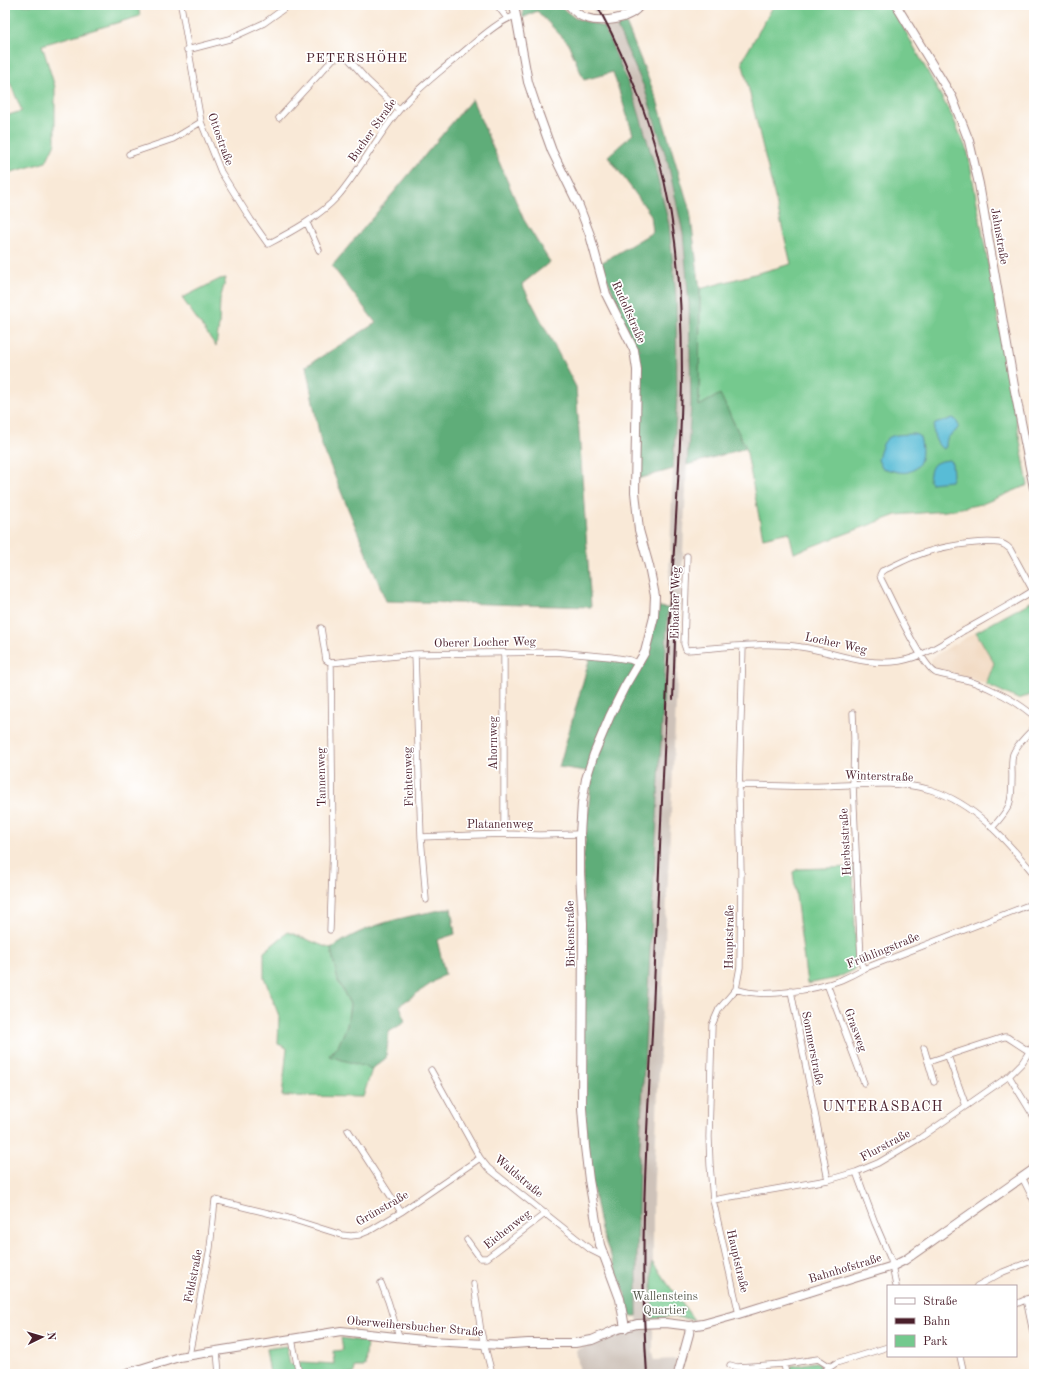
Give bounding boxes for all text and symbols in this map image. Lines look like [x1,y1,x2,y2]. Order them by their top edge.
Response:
district label: PETERSHÖHE [306,49,408,65]
street label: Bucher Straße [347,96,399,165]
street label: Ottostraße [205,112,235,168]
street label: Jahnstraße [988,207,1010,266]
street label: Rudolfstraße [609,280,647,346]
street label: Eibacher Weg [669,566,683,640]
street label: Locher Weg [804,632,868,657]
street label: Oberer Locher Weg [434,636,537,650]
street label: Ahornweg [488,716,500,770]
street label: Fichtenweg [402,746,416,807]
street label: Tannenweg [315,747,329,807]
street label: Winterstraße [844,770,914,784]
street label: Herbststraße [838,807,854,876]
street label: Platanenweg [467,819,534,831]
street label: Birkenstraße [564,900,578,967]
street label: Hauptstraße [723,904,737,969]
street label: Frühlingstraße [845,931,922,971]
street label: Grasweg [842,1007,869,1054]
street label: Sommerstraße [799,1010,825,1087]
district label: UNTERASBACH [822,1100,944,1114]
street label: Flurstraße [858,1128,913,1164]
street label: Waldstraße [492,1153,545,1201]
street label: Grünstraße [354,1189,411,1229]
street label: Eichenweg [482,1208,534,1252]
street label: Hauptstraße [724,1229,750,1294]
street label: Feldstraße [183,1248,205,1304]
street label: Bahnhofstraße [807,1252,884,1286]
legend [887,1285,1017,1357]
park label: Wallensteins Quartier [632,1291,698,1317]
text: Straße [923,1296,958,1308]
street label: Oberweihersbucher Straße [346,1315,484,1339]
text: Bahn [923,1316,951,1328]
north arrow [22,1317,62,1357]
text: N [45,1332,56,1342]
text: Park [923,1336,948,1348]

